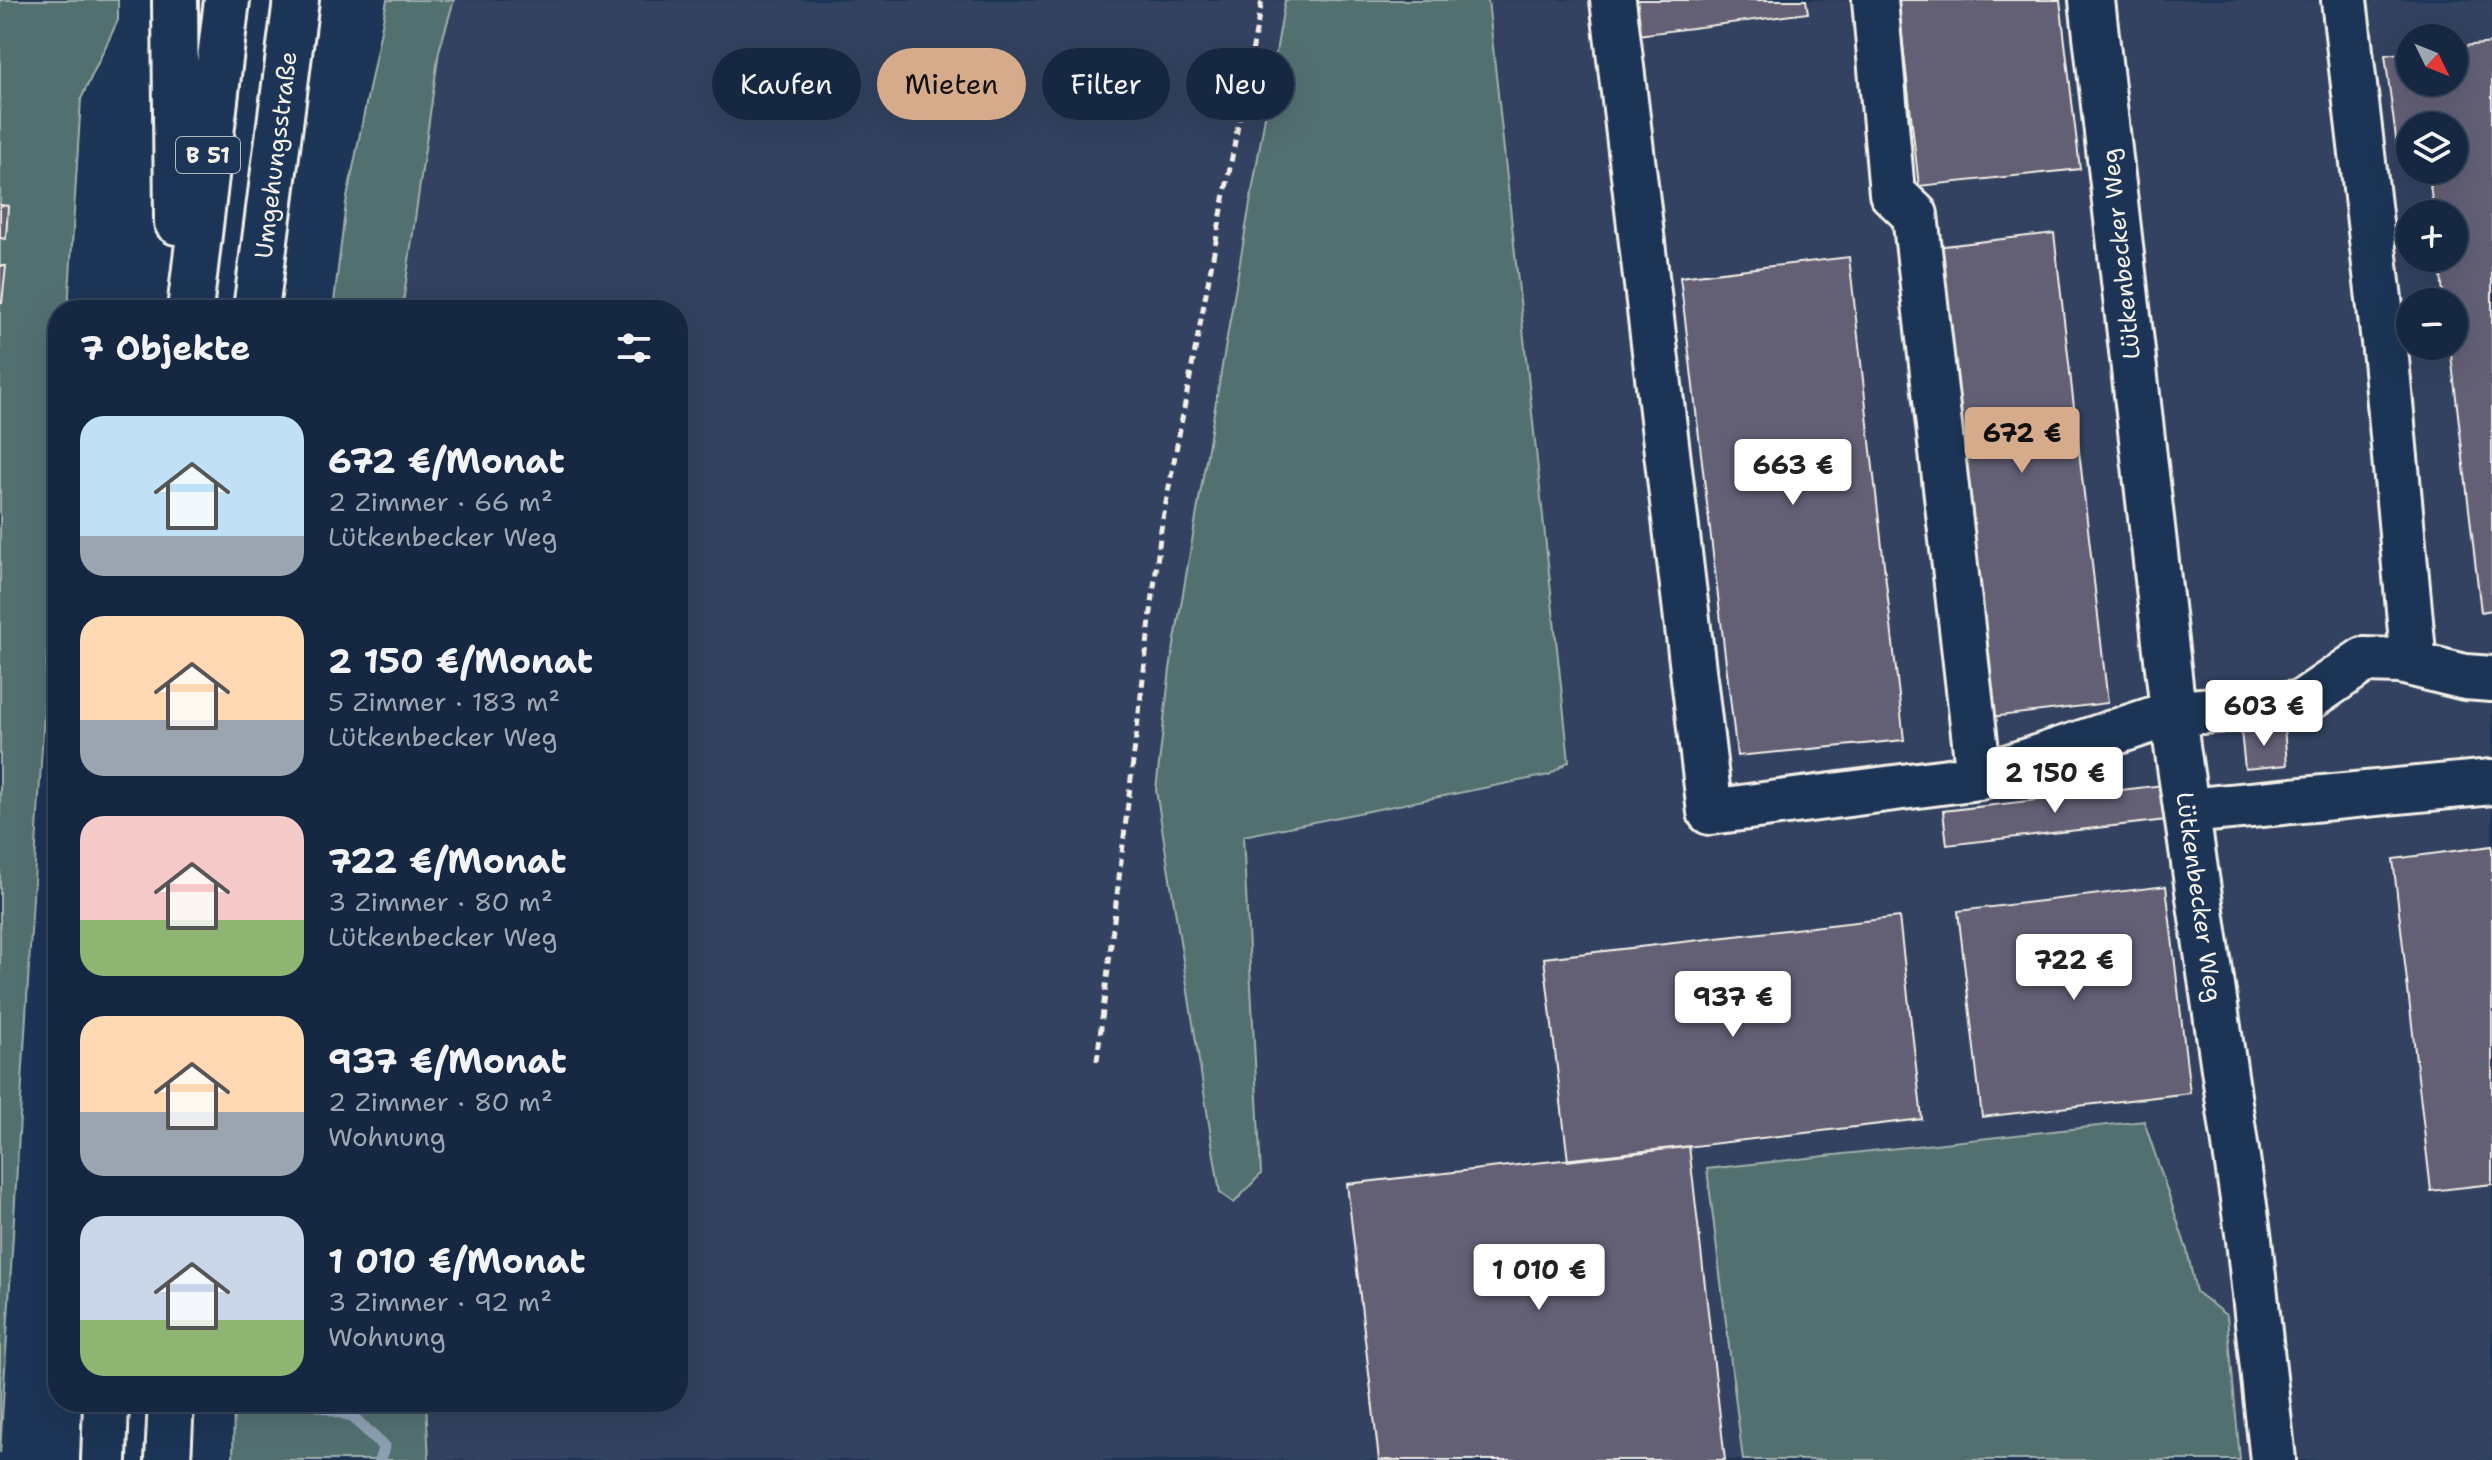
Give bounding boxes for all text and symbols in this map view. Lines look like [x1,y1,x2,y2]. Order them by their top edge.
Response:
north arrow [2396,24,2468,96]
map controls [2396,24,2468,360]
chip: Kaufen [712,48,861,120]
chip: Mieten [877,48,1026,120]
chip: Filter [1042,48,1170,120]
chip: Neu [1186,48,1294,120]
street label: Umgehungsstraße [247,50,305,260]
button: layers [2396,112,2468,184]
road number: B 51 [176,137,240,173]
street label: Lütkenbecker Weg [2094,147,2148,361]
button: + [2396,200,2468,272]
button: − [2396,288,2468,360]
text: 7 Objekte [80,325,251,371]
icon: filters [612,326,656,370]
pin: 672 € [1966,407,2078,475]
text: 672 € [1983,415,2061,450]
text: 672 €/Monat [328,438,565,484]
pin: 663 € [1737,439,1849,507]
text: 663 € [1752,447,1834,482]
icon: home [144,448,240,544]
text: 2 Zimmer · 66 m² [328,484,553,519]
text: Lütkenbecker Weg [328,519,557,554]
text: 2 150 €/Monat [328,638,593,684]
icon: home [144,648,240,744]
pin: 603 € [2208,680,2320,748]
text: 5 Zimmer · 183 m² [328,684,560,719]
text: 603 € [2224,688,2304,723]
text: Lütkenbecker Weg [328,719,557,754]
pin: 2 150 € [1981,747,2129,815]
text: 2 150 € [2005,755,2105,790]
street label: Lütkenbecker Weg [2168,790,2230,1004]
text: 722 €/Monat [328,838,566,884]
icon: home [144,848,240,944]
text: 3 Zimmer · 80 m² [328,884,553,919]
text: Lütkenbecker Weg [328,919,557,954]
pin: 722 € [2018,934,2130,1002]
text: 722 € [2034,942,2114,977]
pin: 937 € [1677,971,1789,1039]
text: 937 € [1693,979,1773,1014]
text: 937 €/Monat [328,1038,567,1084]
icon: home [144,1048,240,1144]
text: 2 Zimmer · 80 m² [328,1084,553,1119]
text: Wohnung [328,1119,446,1154]
text: 1 010 €/Monat [328,1238,586,1284]
pin: 1 010 € [1465,1244,1613,1312]
icon: home [144,1248,240,1344]
text: 1 010 € [1492,1252,1586,1287]
text: 3 Zimmer · 92 m² [328,1284,552,1319]
text: Wohnung [328,1319,446,1354]

